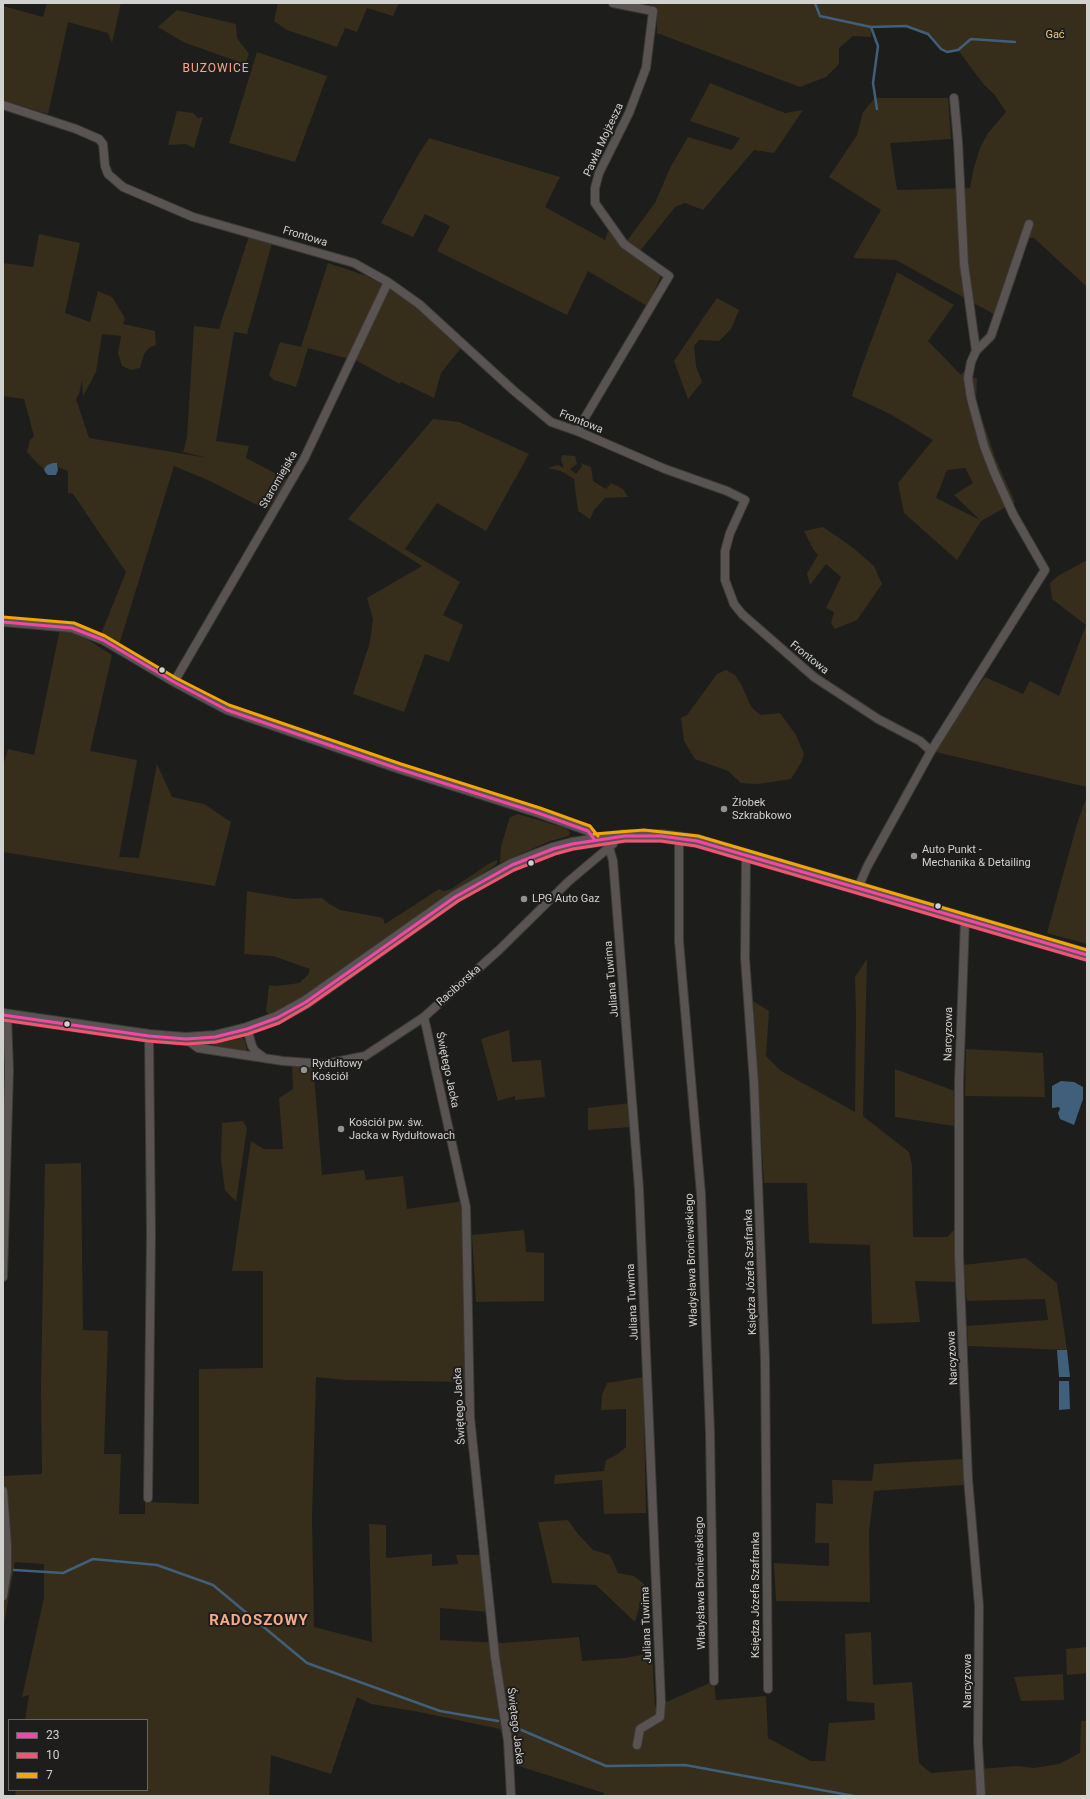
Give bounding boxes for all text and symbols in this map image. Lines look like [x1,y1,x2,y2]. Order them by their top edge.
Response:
park label: Gać [1045,28,1065,42]
district label: BUZOWICE [182,62,250,76]
street label: Pawła Mojżesza [581,101,627,179]
street label: Frontowa [281,224,329,250]
street label: Frontowa [557,407,605,437]
street label: Staromiejska [257,449,301,511]
street label: Frontowa [787,638,831,678]
unlabelled marker [157,665,167,675]
place label: Żłobek Szkrabkowo [732,796,792,822]
marker: Żłobek Szkrabkowo [719,804,729,814]
place label: Auto Punkt - Mechanika & Detailing [922,843,1031,869]
marker: Auto Punkt - Mechanika & Detailing [909,851,919,861]
unlabelled marker [526,858,536,868]
place label: LPG Auto Gaz [532,892,600,906]
marker: LPG Auto Gaz [519,894,529,904]
unlabelled marker [933,901,943,911]
street label: Juliana Tuwima [602,940,622,1018]
street label: Raciborska [434,963,484,1009]
street label: Narcyzowa [942,1007,956,1061]
unlabelled marker [62,1019,72,1029]
street label: Świętego Jacka [433,1031,461,1109]
place label: Rydułtowy Kościół [312,1057,362,1083]
marker: Rydułtowy Kościół [299,1065,309,1075]
place label: Kościół pw. św. Jacka w Rydułtowach [349,1116,455,1142]
marker: Kościół pw. św. Jacka w Rydułtowach [336,1124,346,1134]
street label: Władysława Broniewskiego [683,1193,701,1327]
street label: Księdza Józefa Szafranka [742,1209,760,1335]
street label: Juliana Tuwima [624,1263,642,1341]
street label: Narcyzowa [945,1331,961,1385]
street label: Świętego Jacka [451,1367,469,1445]
street label: Władysława Broniewskiego [693,1516,709,1650]
street label: Księdza Józefa Szafranka [749,1532,763,1658]
street label: Juliana Tuwima [639,1586,655,1664]
district label: RADOSZOWY [209,1612,309,1630]
street label: Narcyzowa [961,1654,975,1708]
street label: Świętego Jacka [504,1687,526,1765]
legend [8,1719,148,1791]
text: 23 [46,1728,60,1742]
text: 10 [46,1748,60,1762]
text: 7 [46,1768,53,1782]

